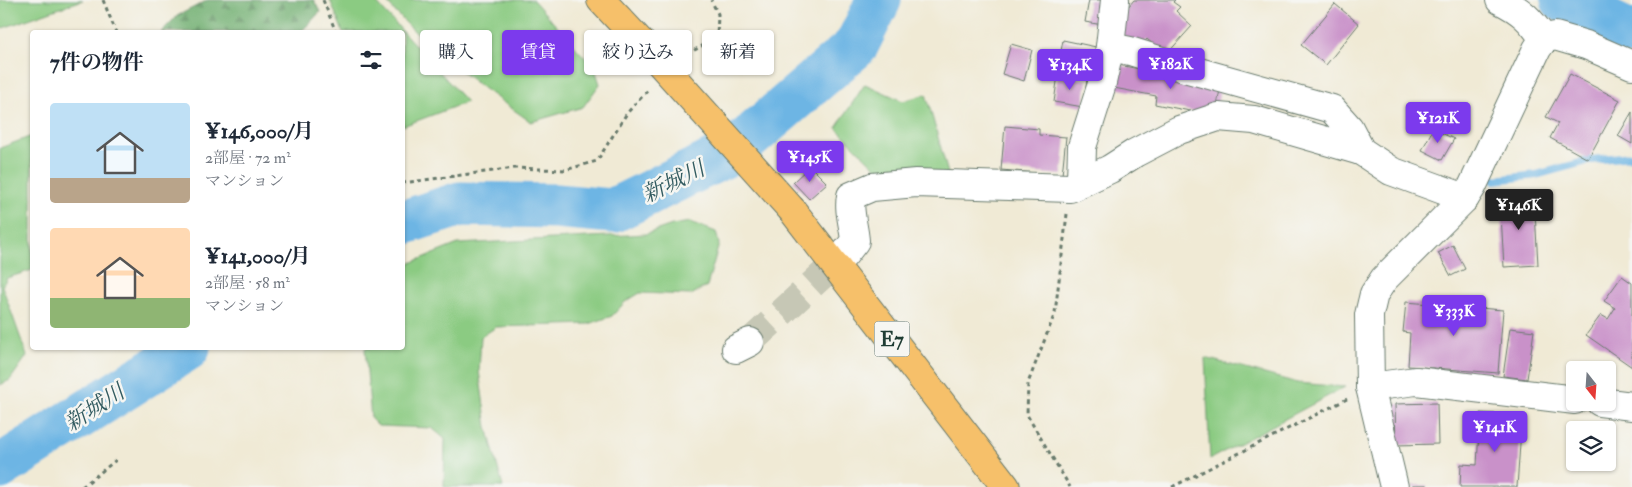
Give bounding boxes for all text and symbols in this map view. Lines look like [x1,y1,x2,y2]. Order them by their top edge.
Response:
chip: 購入 [420,30,492,75]
chip: 賃貸 [502,30,574,75]
chip: 絞り込み [584,30,692,75]
chip: 新着 [702,30,774,75]
icon: filters [357,46,385,74]
pin: ¥134K [1035,48,1105,91]
pin: ¥182K [1136,48,1206,90]
text: 7件の物件 [50,49,144,76]
text: ¥182K [1149,54,1193,74]
text: ¥134K [1048,55,1092,75]
pin: ¥121K [1403,102,1473,144]
text: ¥121K [1417,108,1459,128]
text: ¥146,000/月 [205,118,314,145]
icon: home [90,123,150,183]
pin: ¥145K [775,140,845,183]
text: ¥145K [788,147,832,167]
text: 2部屋 · 72 m² [205,148,291,168]
water label: 新城川 [638,154,711,209]
text: マンション [205,171,284,191]
pin: ¥146K [1484,188,1554,231]
text: ¥146K [1496,195,1542,215]
text: ¥141,000/月 [205,243,311,270]
icon: home [90,248,150,308]
text: 2部屋 · 58 m² [205,273,290,293]
pin: ¥333K [1419,294,1489,337]
text: マンション [205,296,284,316]
text: ¥333K [1433,301,1475,321]
road number: E7 [874,322,910,356]
north arrow [1566,361,1616,411]
map controls [1566,361,1616,471]
water label: 新城川 [59,377,132,438]
pin: ¥141K [1460,410,1530,453]
text: ¥141K [1473,417,1517,437]
button: layers [1566,421,1616,471]

